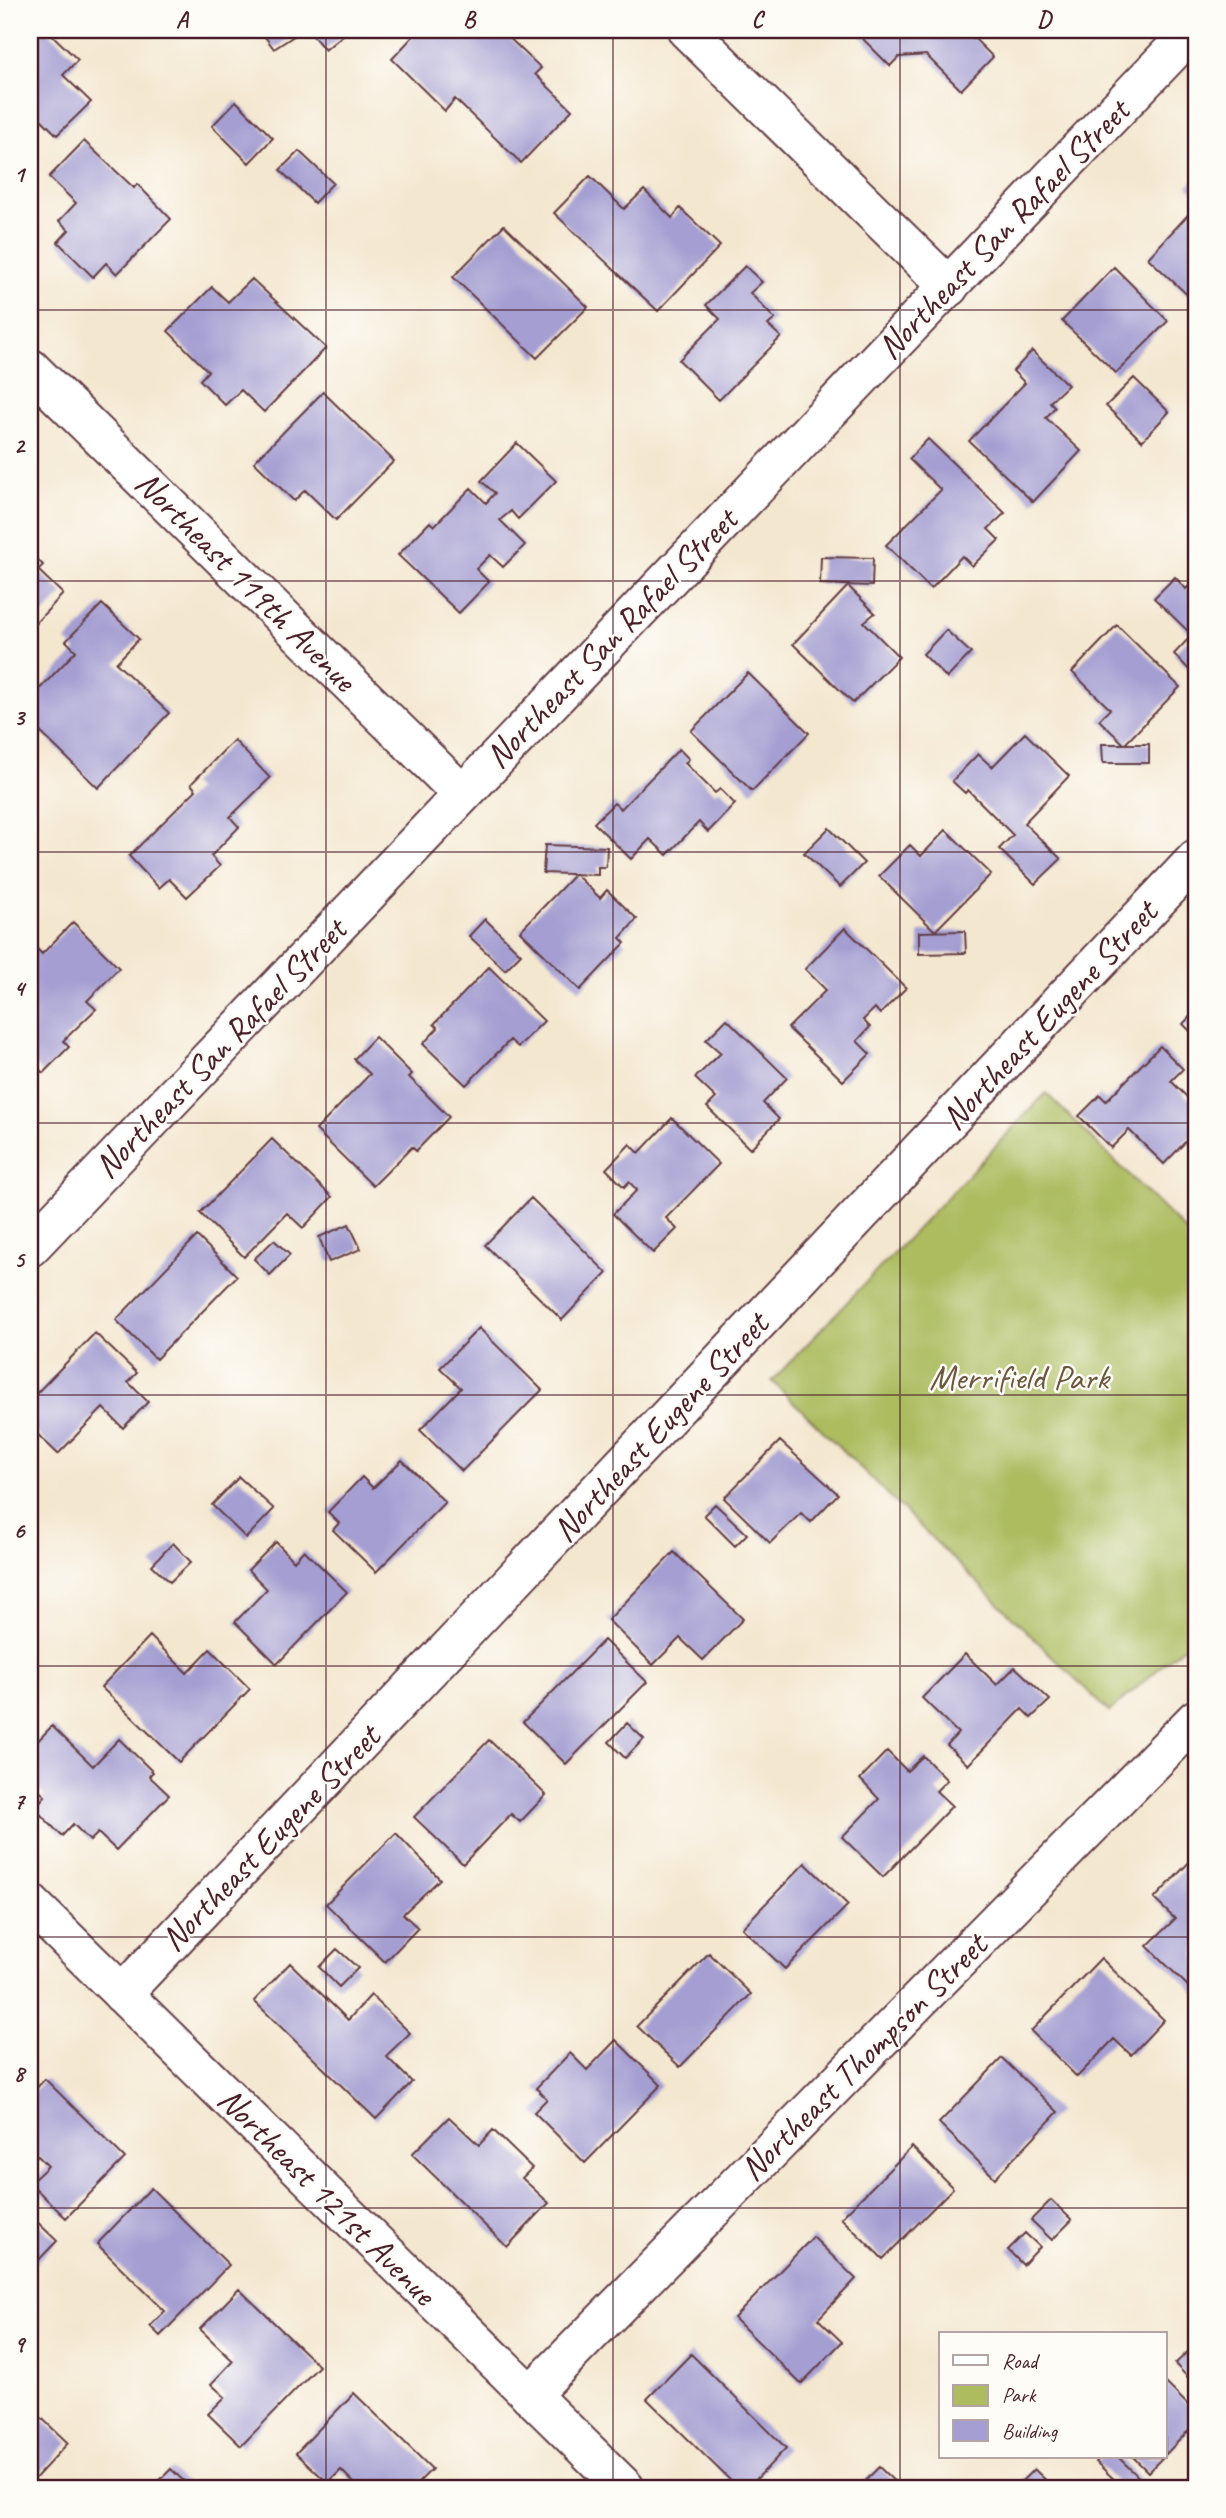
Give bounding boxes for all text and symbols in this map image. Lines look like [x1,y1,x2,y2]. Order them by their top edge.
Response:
text: A [176,5,190,34]
text: B [463,5,477,34]
text: C [752,5,766,34]
text: D [1037,5,1053,34]
street label: Northeast San Rafael Street [867,87,1141,369]
text: 1 [14,160,27,189]
text: 2 [14,431,27,460]
street label: Northeast 119th Avenue [126,461,368,703]
street label: Northeast San Rafael Street [475,496,749,778]
text: 3 [14,703,27,732]
street label: Northeast Eugene Street [931,888,1169,1139]
street label: Northeast San Rafael Street [84,906,358,1188]
text: 4 [14,974,27,1003]
text: 5 [14,1245,26,1274]
street label: Northeast Eugene Street [542,1300,780,1551]
park label: Merrifield Park [929,1355,1111,1400]
text: 6 [14,1516,27,1545]
street label: Northeast Eugene Street [150,1713,392,1961]
text: 7 [14,1787,27,1816]
street label: Northeast Thompson Street [730,1921,999,2190]
text: 8 [14,2059,27,2088]
street label: Northeast 121st Avenue [208,2077,448,2317]
text: 9 [14,2330,27,2359]
legend [939,2332,1166,2458]
text: Road [1002,2348,1041,2374]
text: Park [1002,2382,1037,2408]
text: Building [1002,2418,1059,2444]

